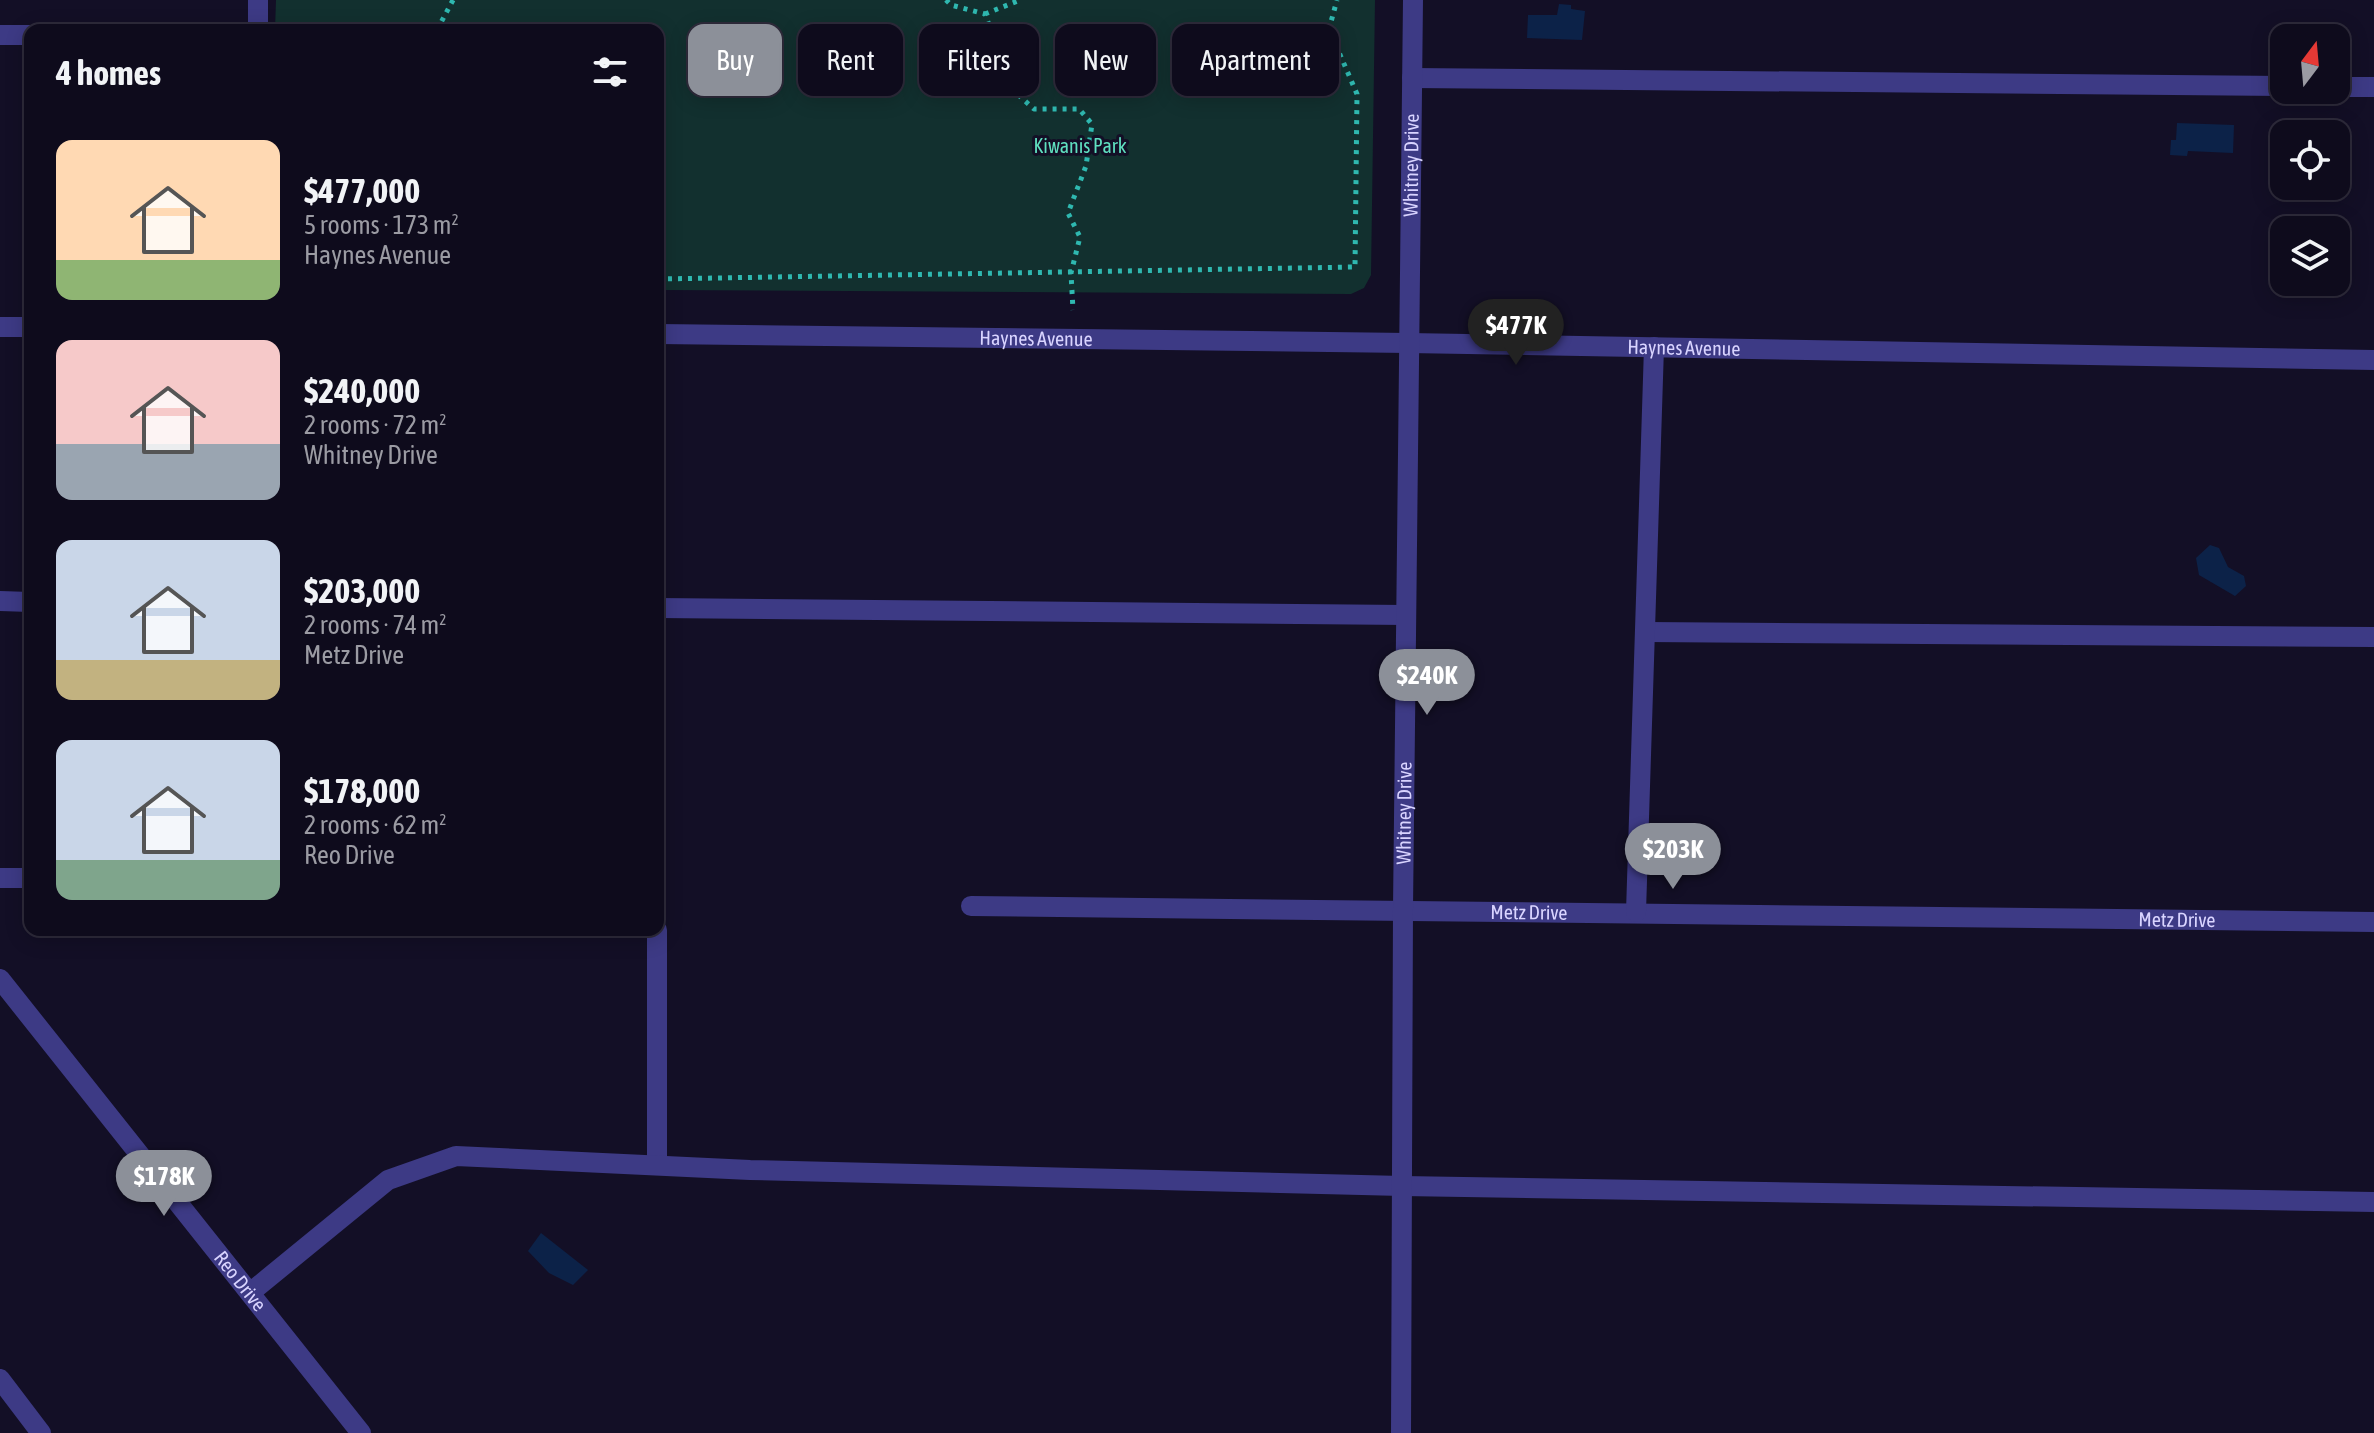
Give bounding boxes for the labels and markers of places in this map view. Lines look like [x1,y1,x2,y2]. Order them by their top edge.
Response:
pin: $477K [1460,299,1572,367]
pin: $240K [1371,649,1483,717]
pin: $203K [1617,823,1729,891]
pin: $178K [108,1150,220,1218]

